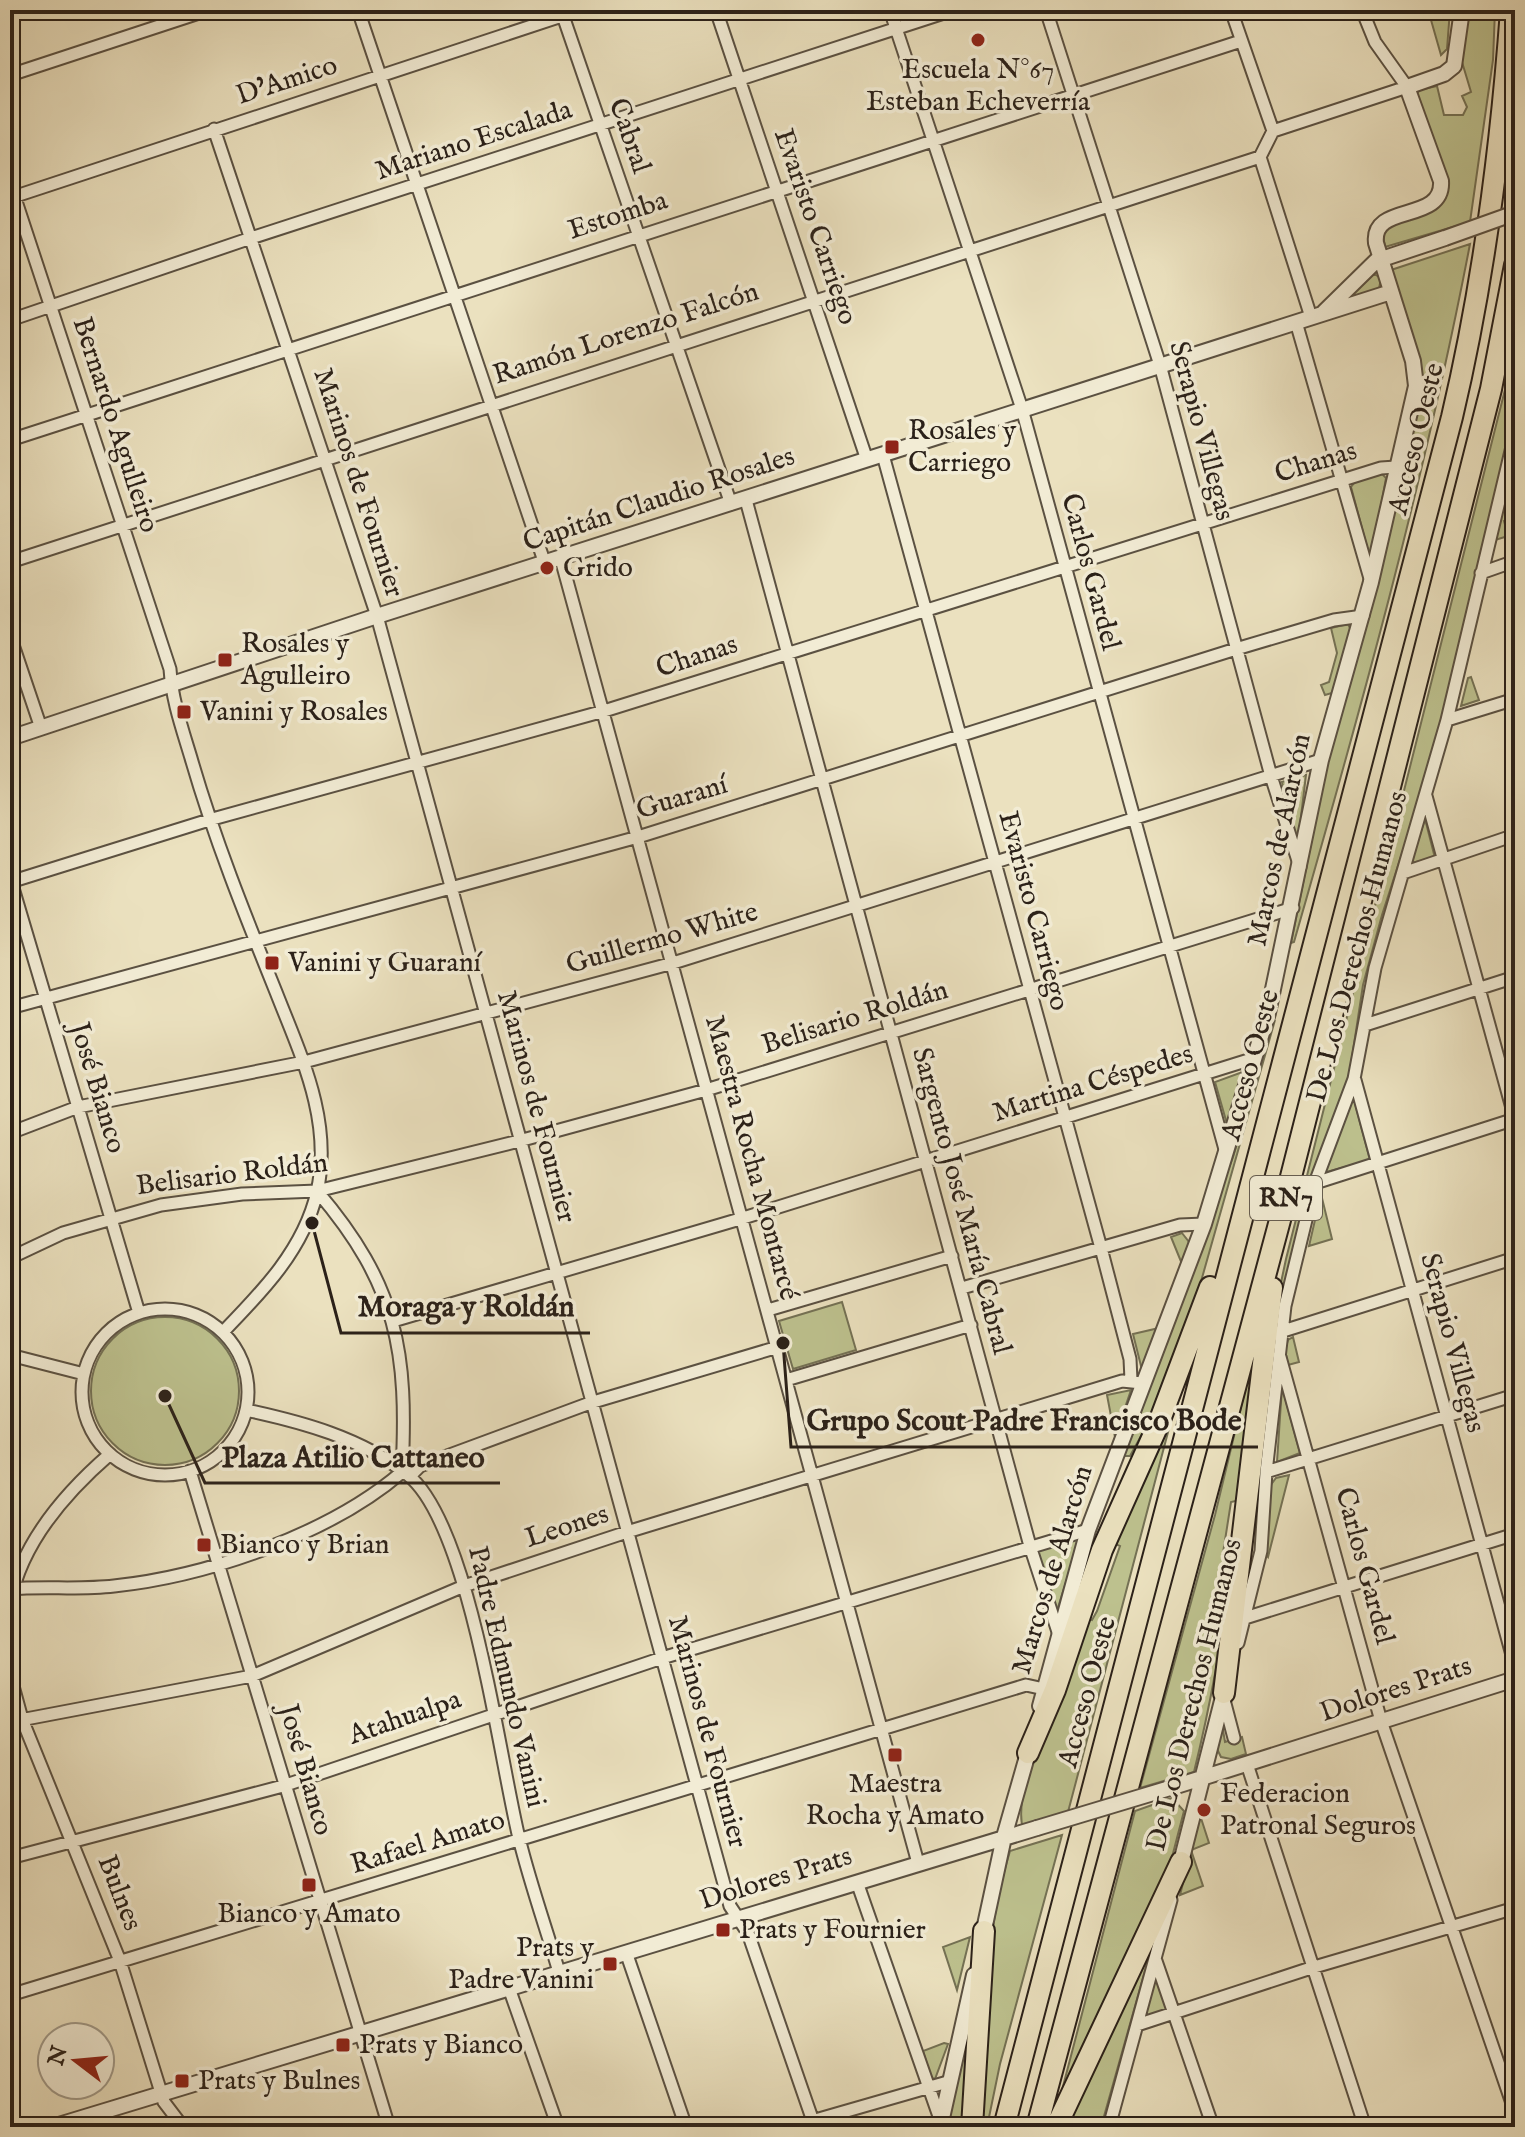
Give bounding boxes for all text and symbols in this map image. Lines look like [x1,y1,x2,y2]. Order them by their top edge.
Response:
marker: Escuela N°67 Esteban Echeverría [969,31,987,49]
street label: D'Amico [232,48,342,114]
place label: Escuela N°67 Esteban Echeverría [866,53,1091,120]
street label: Mariano Escalada [371,92,578,189]
street label: Cabral [600,94,658,178]
street label: Evaristo Carriego [765,124,865,330]
street label: Estomba [564,183,673,248]
street label: Ramón Lorenzo Falcón [489,275,763,393]
street label: Bernardo Agulleiro [64,313,166,537]
street label: Serapio Villegas [1160,338,1242,524]
street label: Acceso Oeste [1381,359,1453,520]
street label: Marinos de Fournier [304,364,412,602]
place label: Rosales y Carriego [908,414,1017,481]
street label: Chanas [1271,434,1361,492]
marker: Rosales y Carriego [883,438,901,456]
street label: Capitán Claudio Rosales [519,440,799,560]
street label: Carlos Gardel [1052,490,1128,655]
place label: Grido [563,551,633,586]
marker: Grido [538,559,556,577]
place label: Rosales y Agulleiro [240,627,351,694]
street label: Chanas [652,627,742,687]
marker: Rosales y Agulleiro [216,651,234,669]
place label: Vanini y Rosales [199,695,388,730]
marker: Vanini y Rosales [175,703,193,721]
street label: Marcos de Alarcón [1240,730,1320,950]
street label: Guaraní [632,767,733,828]
street label: De Los Derechos Humanos [1300,788,1416,1106]
street label: Evaristo Carriego [990,807,1076,1015]
street label: Guillermo White [562,895,762,983]
place label: Vanini y Guaraní [287,946,483,981]
marker: Vanini y Guaraní [263,954,281,972]
street label: Belisario Roldán [758,973,952,1063]
street label: Acceso Oeste [1214,985,1288,1145]
street label: Marinos de Fournier [488,987,584,1227]
street label: Maestra Rocha Montarcé [696,1012,806,1304]
street label: José Bianco [60,1016,133,1158]
street label: Martina Céspedes [989,1037,1197,1131]
street label: Sargento José María Cabral [903,1044,1019,1359]
street label: Belisario Roldán [134,1146,330,1204]
road number: RN7 [1250,1176,1322,1220]
street label: Serapio Villegas [1411,1250,1493,1436]
callout: Moraga y Roldán [341,1279,590,1333]
text: Moraga y Roldán [358,1289,574,1327]
callout: Grupo Scout Padre Francisco Bode [791,1393,1258,1447]
text: Grupo Scout Padre Francisco Bode [807,1403,1242,1441]
callout: Plaza Atilio Cattaneo [205,1429,500,1483]
text: Plaza Atilio Cattaneo [221,1440,485,1478]
street label: Marcos de Alarcón [1005,1461,1101,1679]
street label: Carlos Gardel [1326,1484,1402,1649]
street label: Leones [521,1497,613,1557]
place label: Bianco y Brian [220,1528,390,1563]
street label: De Los Derechos Humanos [1139,1535,1251,1855]
marker: Bianco y Brian [195,1536,213,1554]
street label: Padre Edmundo Vanini [459,1543,553,1811]
street label: Marinos de Fournier [659,1612,755,1852]
street label: Acceso Oeste [1051,1612,1125,1772]
street label: Dolores Prats [1316,1649,1476,1731]
street label: Atahualpa [343,1682,467,1754]
street label: José Bianco [269,1698,340,1840]
marker: Maestra Rocha y Amato [886,1746,904,1764]
place label: Maestra Rocha y Amato [806,1767,984,1834]
place label: Federacion Patronal Seguros [1220,1777,1416,1844]
marker: Federacion Patronal Seguros [1195,1801,1213,1819]
street label: Rafael Amato [347,1803,509,1883]
street label: Dolores Prats [696,1839,856,1919]
street label: Bulnes [89,1850,149,1936]
marker: Bianco y Amato [300,1876,318,1894]
place label: Bianco y Amato [217,1897,401,1932]
place label: Prats y Fournier [739,1913,926,1948]
marker: Prats y Fournier [714,1921,732,1939]
place label: Prats y Padre Vanini [448,1931,594,1998]
marker: Prats y Padre Vanini [601,1955,619,1973]
north arrow [36,2021,116,2101]
place label: Prats y Bianco [359,2028,523,2063]
marker: Prats y Bianco [334,2036,352,2054]
text: N [42,2043,75,2070]
place label: Prats y Bulnes [198,2064,360,2099]
marker: Prats y Bulnes [173,2072,191,2090]

